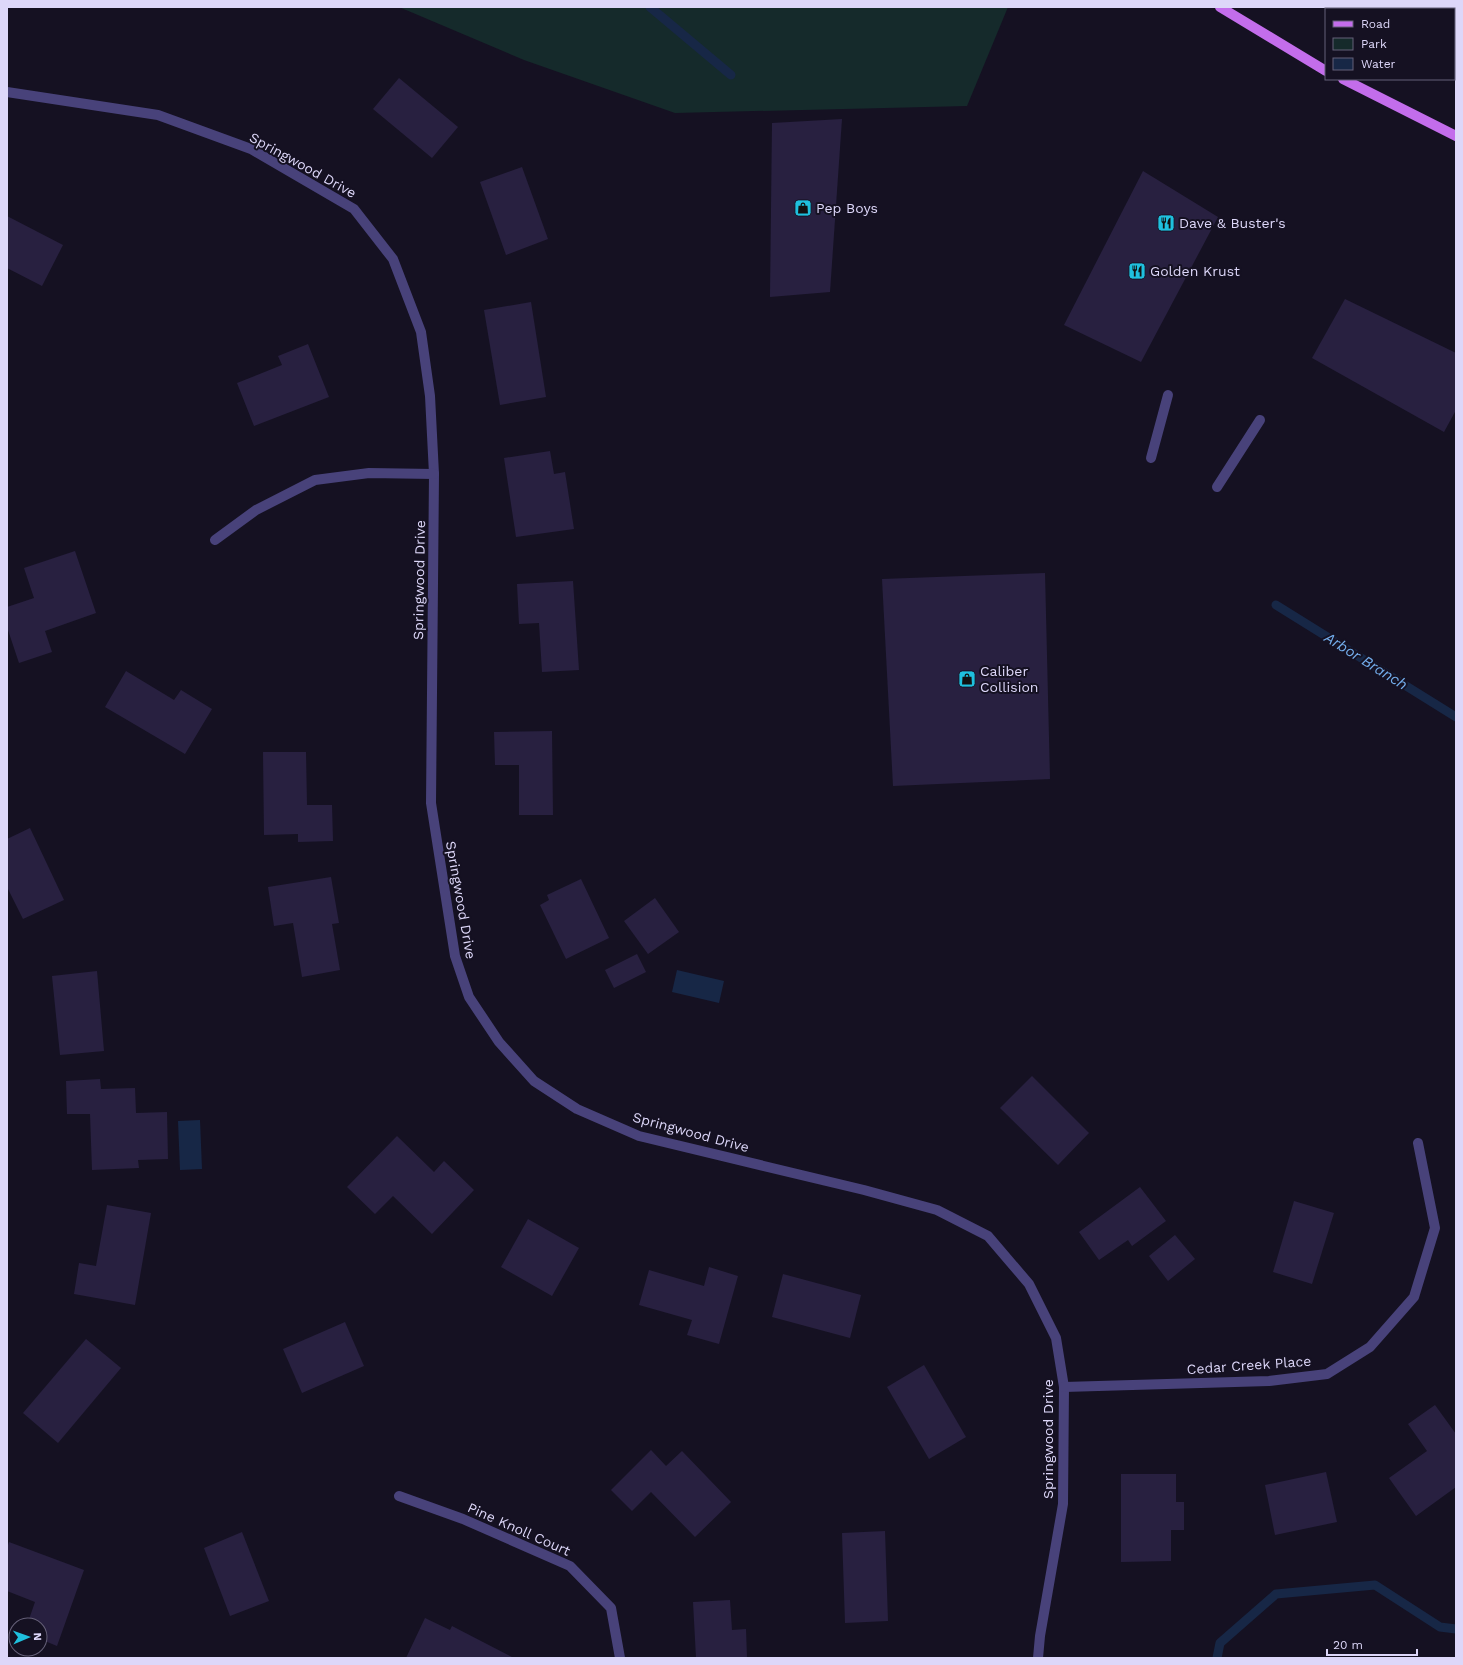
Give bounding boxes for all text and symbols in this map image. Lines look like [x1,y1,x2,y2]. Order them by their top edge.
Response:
legend [1325,8,1455,80]
text: Road [1361,17,1390,31]
text: Park [1361,37,1387,51]
text: Water [1361,57,1396,71]
street label: Springwood Drive [247,129,359,201]
shop icon: Pep Boys [793,198,813,218]
place label: Pep Boys [816,200,878,216]
restaurant icon: Dave & Buster's [1156,213,1176,233]
place label: Dave & Buster's [1179,215,1286,231]
restaurant icon: Golden Krust [1127,261,1147,281]
place label: Golden Krust [1150,263,1240,279]
street label: Springwood Drive [410,520,428,640]
water label: Arbor Branch [1320,628,1411,694]
place label: Caliber Collision [980,663,1038,695]
shop icon: Caliber Collision [957,669,977,689]
street label: Springwood Drive [443,840,479,960]
street label: Springwood Drive [631,1109,751,1155]
street label: Cedar Creek Place [1186,1353,1312,1377]
street label: Springwood Drive [1040,1379,1056,1499]
street label: Pine Knoll Court [465,1499,573,1559]
north arrow [8,1617,48,1657]
scale bar [1327,1631,1417,1657]
text: N [31,1632,44,1641]
text: 20 m [1333,1638,1363,1652]

